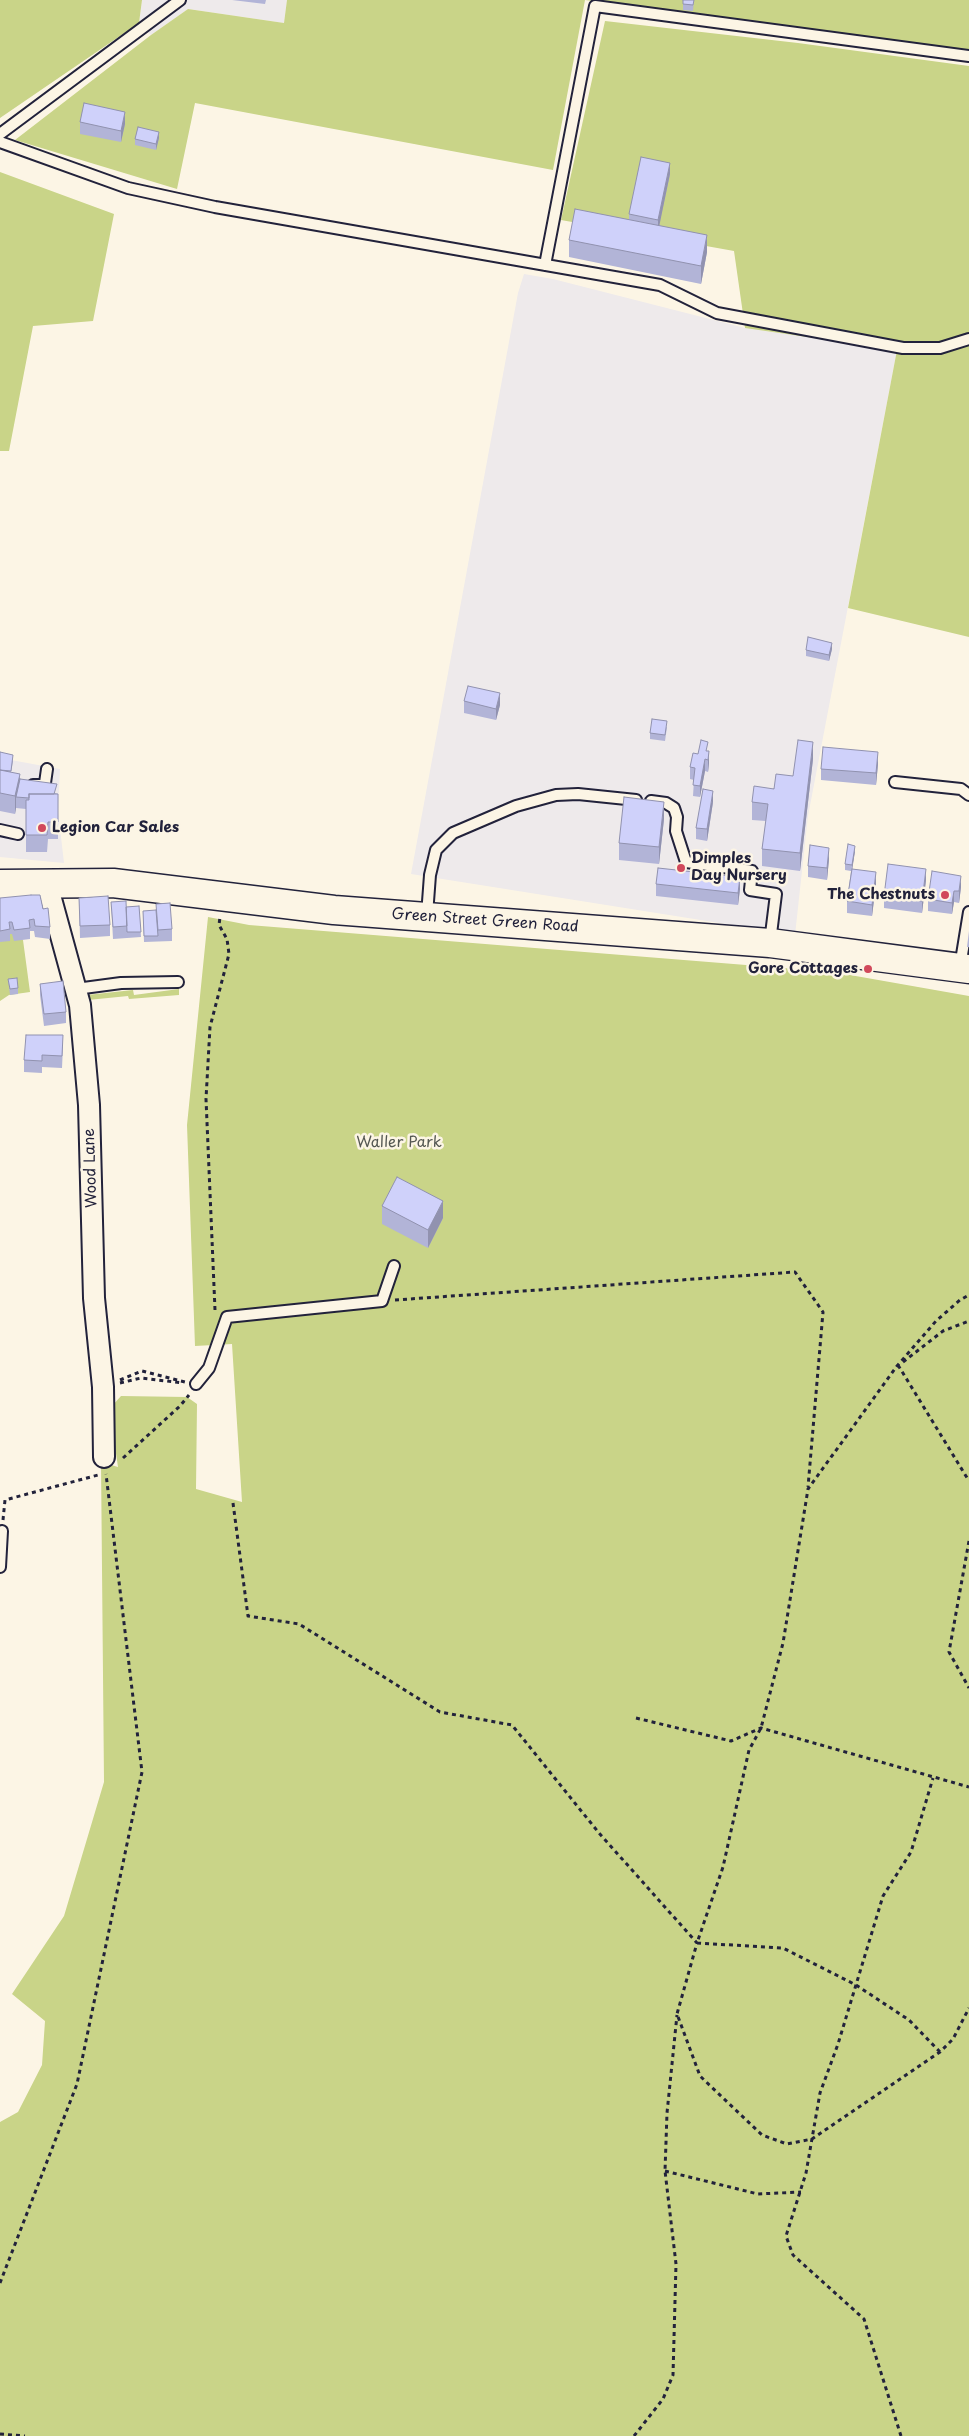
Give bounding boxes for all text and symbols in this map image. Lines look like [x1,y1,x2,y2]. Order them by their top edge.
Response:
place label: Legion Car Sales [52,819,179,837]
marker: Legion Car Sales [36,822,48,834]
place label: Dimples Day Nursery [691,850,787,885]
marker: Dimples Day Nursery [675,862,687,874]
place label: The Chestnuts [827,886,935,904]
marker: The Chestnuts [939,889,951,901]
street label: Green Street Green Road [391,905,579,937]
place label: Gore Cottages [748,960,858,978]
marker: Gore Cottages [862,963,874,975]
street label: Wood Lane [81,1128,101,1208]
park label: Waller Park [356,1134,442,1152]

